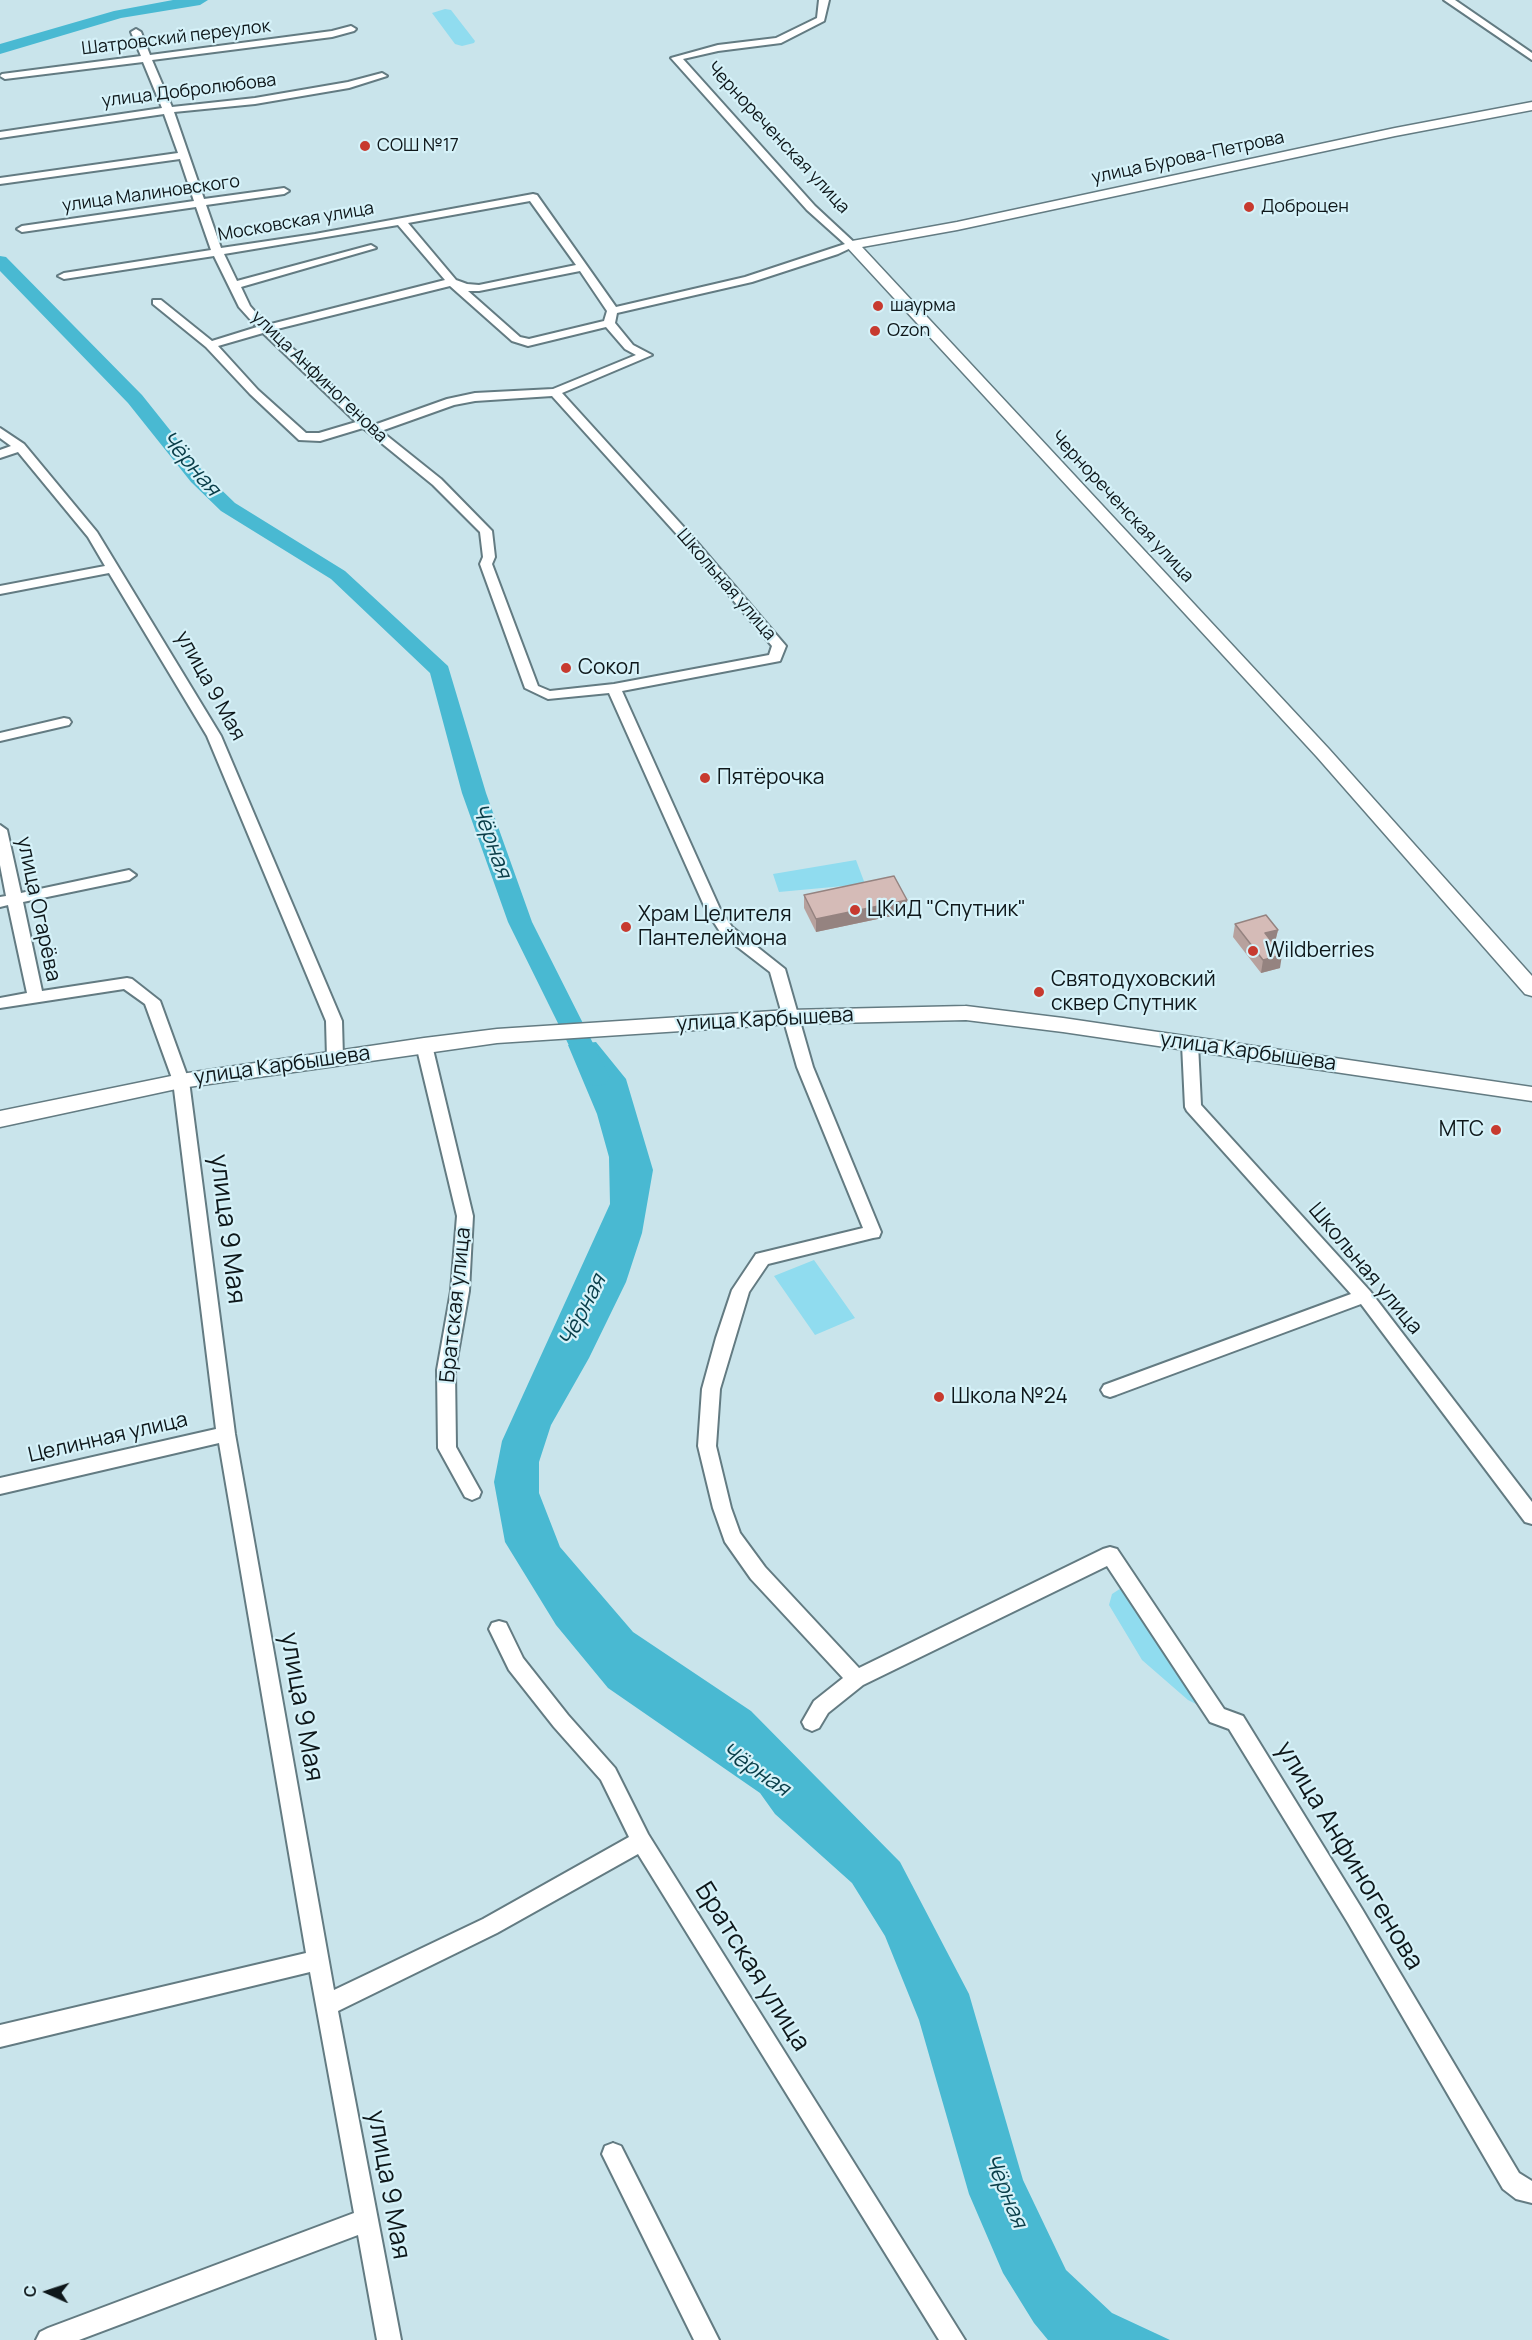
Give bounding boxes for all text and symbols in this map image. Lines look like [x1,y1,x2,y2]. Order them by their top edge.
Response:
street label: Шатровский переулок [80,16,272,60]
street label: Чернореченская улица [702,58,854,218]
street label: улица Добролюбова [101,70,277,112]
street label: улица Бурова-Петрова [1090,127,1286,189]
place label: СОШ №17 [377,135,459,157]
marker: СОШ №17 [358,139,372,153]
street label: улица Малиновского [61,171,241,217]
place label: Доброцен [1261,196,1349,218]
street label: Московская улица [216,198,376,246]
marker: Доброцен [1242,200,1256,214]
place label: шаурма [890,295,956,317]
marker: шаурма [871,299,885,313]
street label: улица Анфиногенова [246,306,392,448]
place label: Ozon [887,320,930,342]
marker: Ozon [868,324,882,338]
water label: Чёрная [155,426,225,502]
street label: Чернореченская улица [1046,427,1198,587]
street label: Школьная улица [672,525,780,645]
street label: улица 9 Мая [169,627,251,745]
place label: Сокол [578,655,640,681]
marker: Сокол [559,661,573,675]
place label: Пятёрочка [717,765,824,791]
marker: Пятёрочка [698,771,712,785]
water label: Чёрная [465,800,517,882]
street label: улица Огарёва [10,834,66,984]
place label: ЦКиД "Спутник" [867,897,1026,923]
place label: Храм Целителя Пантелеймона [638,902,791,952]
marker: ЦКиД "Спутник" [848,903,862,917]
marker: Храм Целителя Пантелеймона [619,920,633,934]
place label: Wildberries [1265,938,1375,964]
marker: Wildberries [1246,944,1260,958]
place label: Святодуховский сквер Спутник [1051,967,1216,1017]
marker: Святодуховский сквер Спутник [1032,985,1046,999]
street label: улица Карбышева [676,1003,854,1037]
street label: улица Карбышева [1158,1027,1338,1077]
street label: улица Карбышева [192,1041,372,1091]
place label: МТС [1439,1117,1484,1143]
marker: МТС [1489,1123,1503,1137]
street label: улица 9 Мая [202,1152,252,1306]
street label: Школьная улица [1303,1198,1427,1340]
street label: Братская улица [435,1226,477,1384]
water label: Чёрная [554,1270,612,1352]
place label: Школа №24 [951,1384,1068,1410]
marker: Школа №24 [932,1390,946,1404]
street label: Целинная улица [26,1407,190,1469]
street label: улица 9 Мая [273,1630,329,1784]
street label: улица Анфиногенова [1268,1736,1430,1976]
water label: Чёрная [716,1737,794,1803]
street label: Братская улица [688,1877,816,2057]
street label: улица 9 Мая [360,2108,416,2262]
water label: Чёрная [978,2150,1032,2232]
north arrow [18,2262,78,2322]
text: С [19,2285,41,2298]

